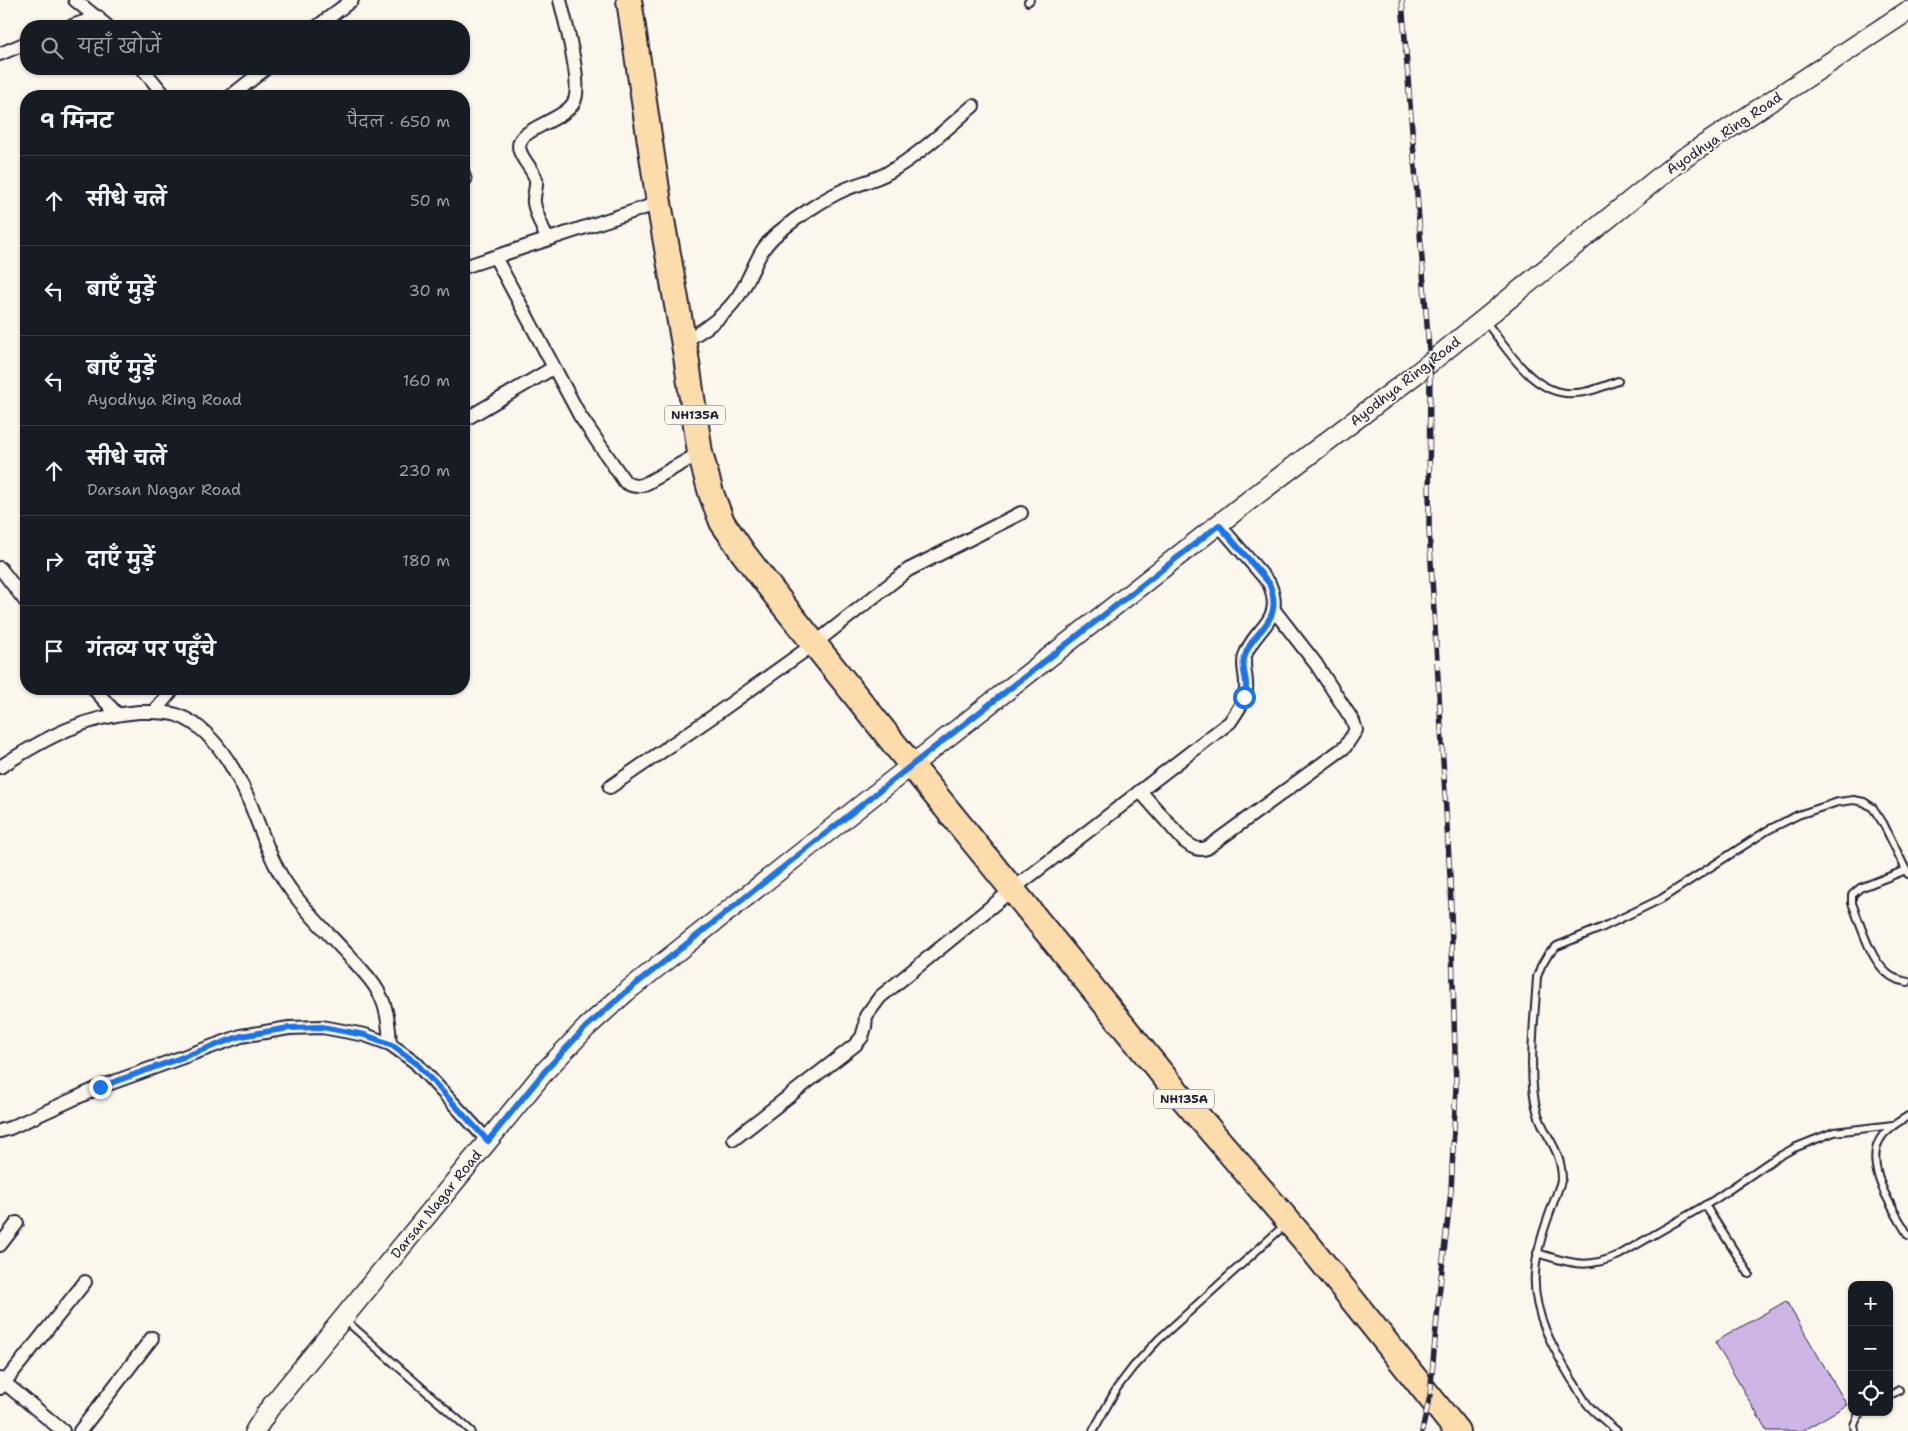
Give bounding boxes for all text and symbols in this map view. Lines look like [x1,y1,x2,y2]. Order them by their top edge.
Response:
search box [20,20,470,75]
icon: search [38,34,66,62]
text: यहाँ खोजें [78,34,161,59]
street label: Ayodhya Ring Road [1663,88,1785,178]
text: 9 मिनट [40,107,113,135]
text: पैदल · 650 m [347,111,450,132]
icon: ahead [40,187,68,215]
text: सीधे चलें [87,187,166,212]
text: 50 m [410,190,450,211]
icon: left [40,277,68,305]
text: बाएँ मुड़ें [87,277,155,302]
text: 30 m [409,280,450,301]
street label: Ayodhya Ring Road [1346,332,1464,430]
text: बाएँ मुड़ें [87,356,155,381]
icon: left [40,367,68,395]
text: 160 m [403,370,450,391]
text: Ayodhya Ring Road [87,389,242,410]
road number: NH135A [665,406,725,424]
text: सीधे चलें [87,446,166,471]
icon: ahead [40,457,68,485]
text: 230 m [398,460,450,481]
text: Darsan Nagar Road [87,479,241,500]
icon: right [40,547,68,575]
text: दाएँ मुड़ें [87,547,155,572]
text: 180 m [402,550,450,571]
icon: arrive [40,637,68,665]
text: गंतव्य पर पहुँचे [87,637,216,662]
route start [1233,686,1256,709]
route end [89,1076,112,1099]
road number: NH135A [1154,1090,1214,1108]
street label: Darsan Nagar Road [387,1146,486,1262]
map controls [1848,1281,1893,1416]
button: + [1848,1281,1893,1326]
button: − [1848,1326,1893,1371]
button: locate [1848,1371,1893,1416]

